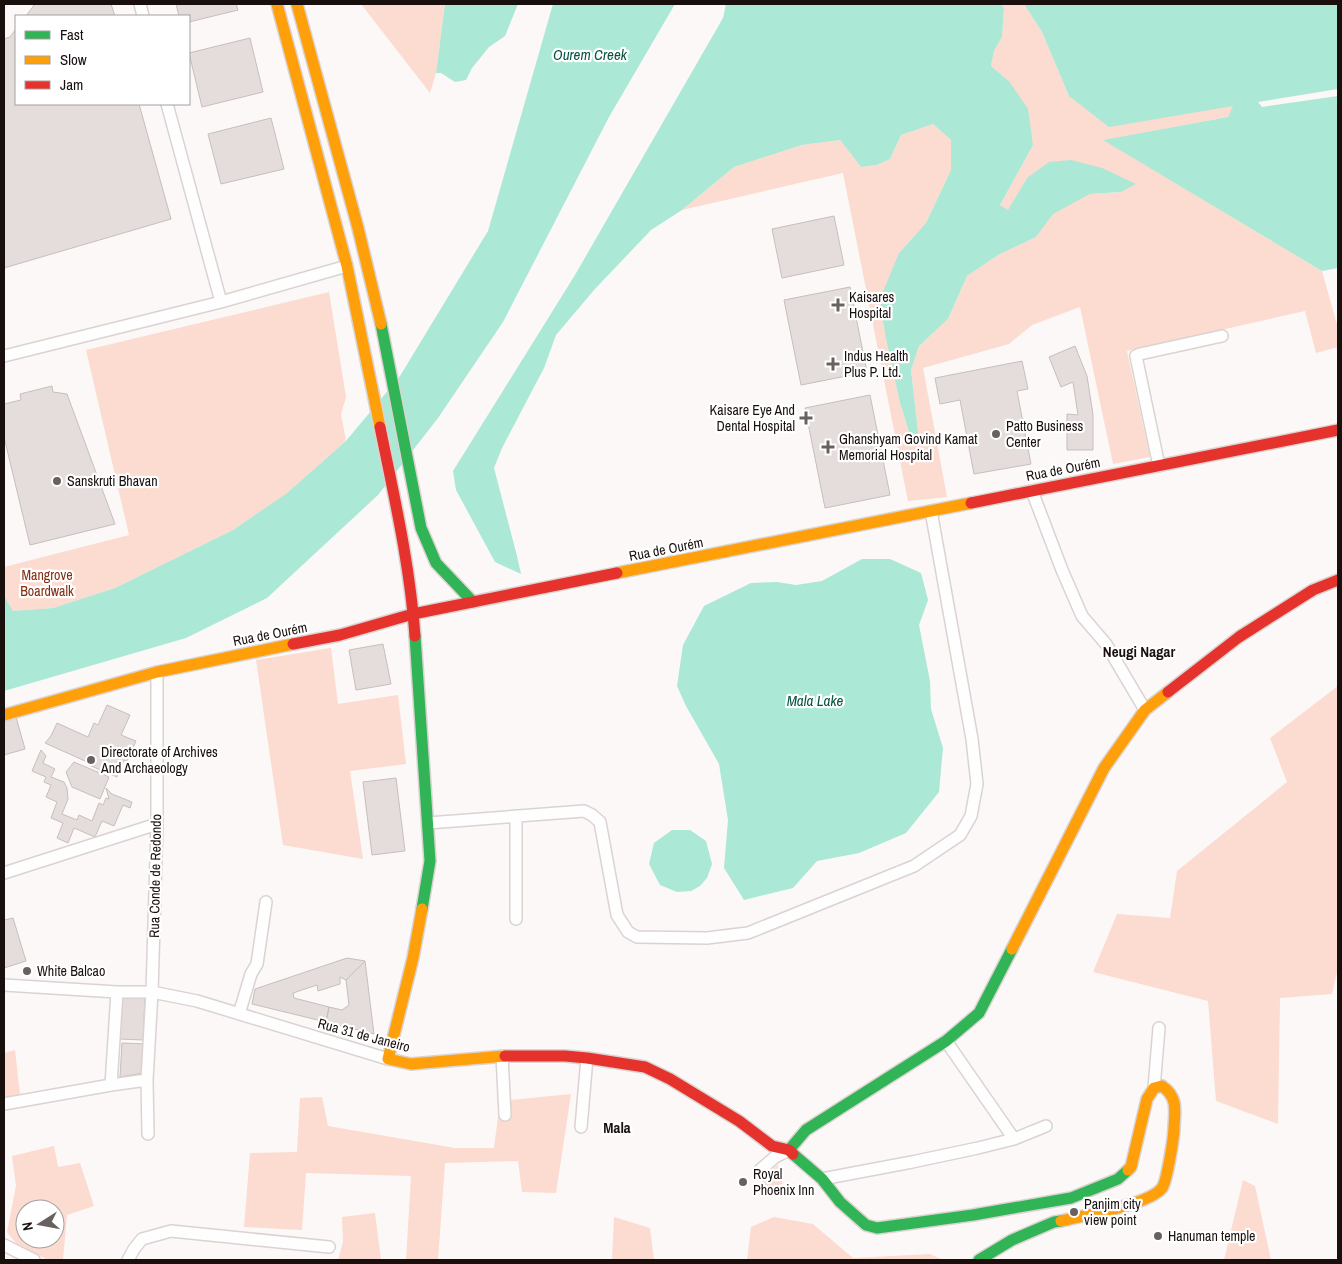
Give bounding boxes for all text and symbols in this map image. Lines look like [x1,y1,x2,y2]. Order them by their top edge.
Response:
legend [15,15,190,105]
text: Fast [60,24,84,45]
water label: Ourem Creek [553,44,628,65]
text: Slow [60,49,87,70]
text: Jam [60,74,83,95]
place label: Kaisares Hospital [849,288,895,322]
marker: Kaisares Hospital [831,298,845,312]
place label: Indus Health Plus P. Ltd. [844,347,908,381]
marker: Indus Health Plus P. Ltd. [826,357,840,371]
place label: Kaisare Eye And Dental Hospital [709,401,795,435]
marker: Kaisare Eye And Dental Hospital [799,411,813,425]
place label: Patto Business Center [1006,417,1083,451]
marker: Patto Business Center [990,428,1002,440]
place label: Ghanshyam Govind Kamat Memorial Hospital [839,430,977,464]
marker: Ghanshyam Govind Kamat Memorial Hospital [821,440,835,454]
street label: Rua de Ourém [1024,453,1102,485]
place label: Sanskruti Bhavan [67,472,158,490]
marker: Sanskruti Bhavan [51,475,63,487]
street label: Rua de Ourém [627,533,705,565]
park label: Mangrove Boardwalk [20,566,74,600]
street label: Rua de Ourém [231,618,309,650]
district label: Neugi Nagar [1103,641,1175,662]
water label: Mala Lake [787,690,844,711]
place label: Directorate of Archives And Archaeology [100,743,218,777]
marker: Directorate of Archives And Archaeology [85,754,97,766]
street label: Rua Conde de Redondo [145,814,165,938]
place label: White Balcao [37,962,105,980]
marker: White Balcao [21,965,33,977]
street label: Rua 31 de Janeiro [316,1014,412,1056]
district label: Mala [603,1117,631,1138]
place label: Royal Phoenix Inn [753,1165,814,1199]
marker: Royal Phoenix Inn [737,1176,749,1188]
place label: Panjim city view point [1084,1195,1141,1229]
north arrow [15,1199,65,1249]
marker: Panjim city view point [1068,1206,1080,1218]
text: N [18,1221,37,1232]
place label: Hanuman temple [1168,1227,1255,1245]
marker: Hanuman temple [1152,1230,1164,1242]

